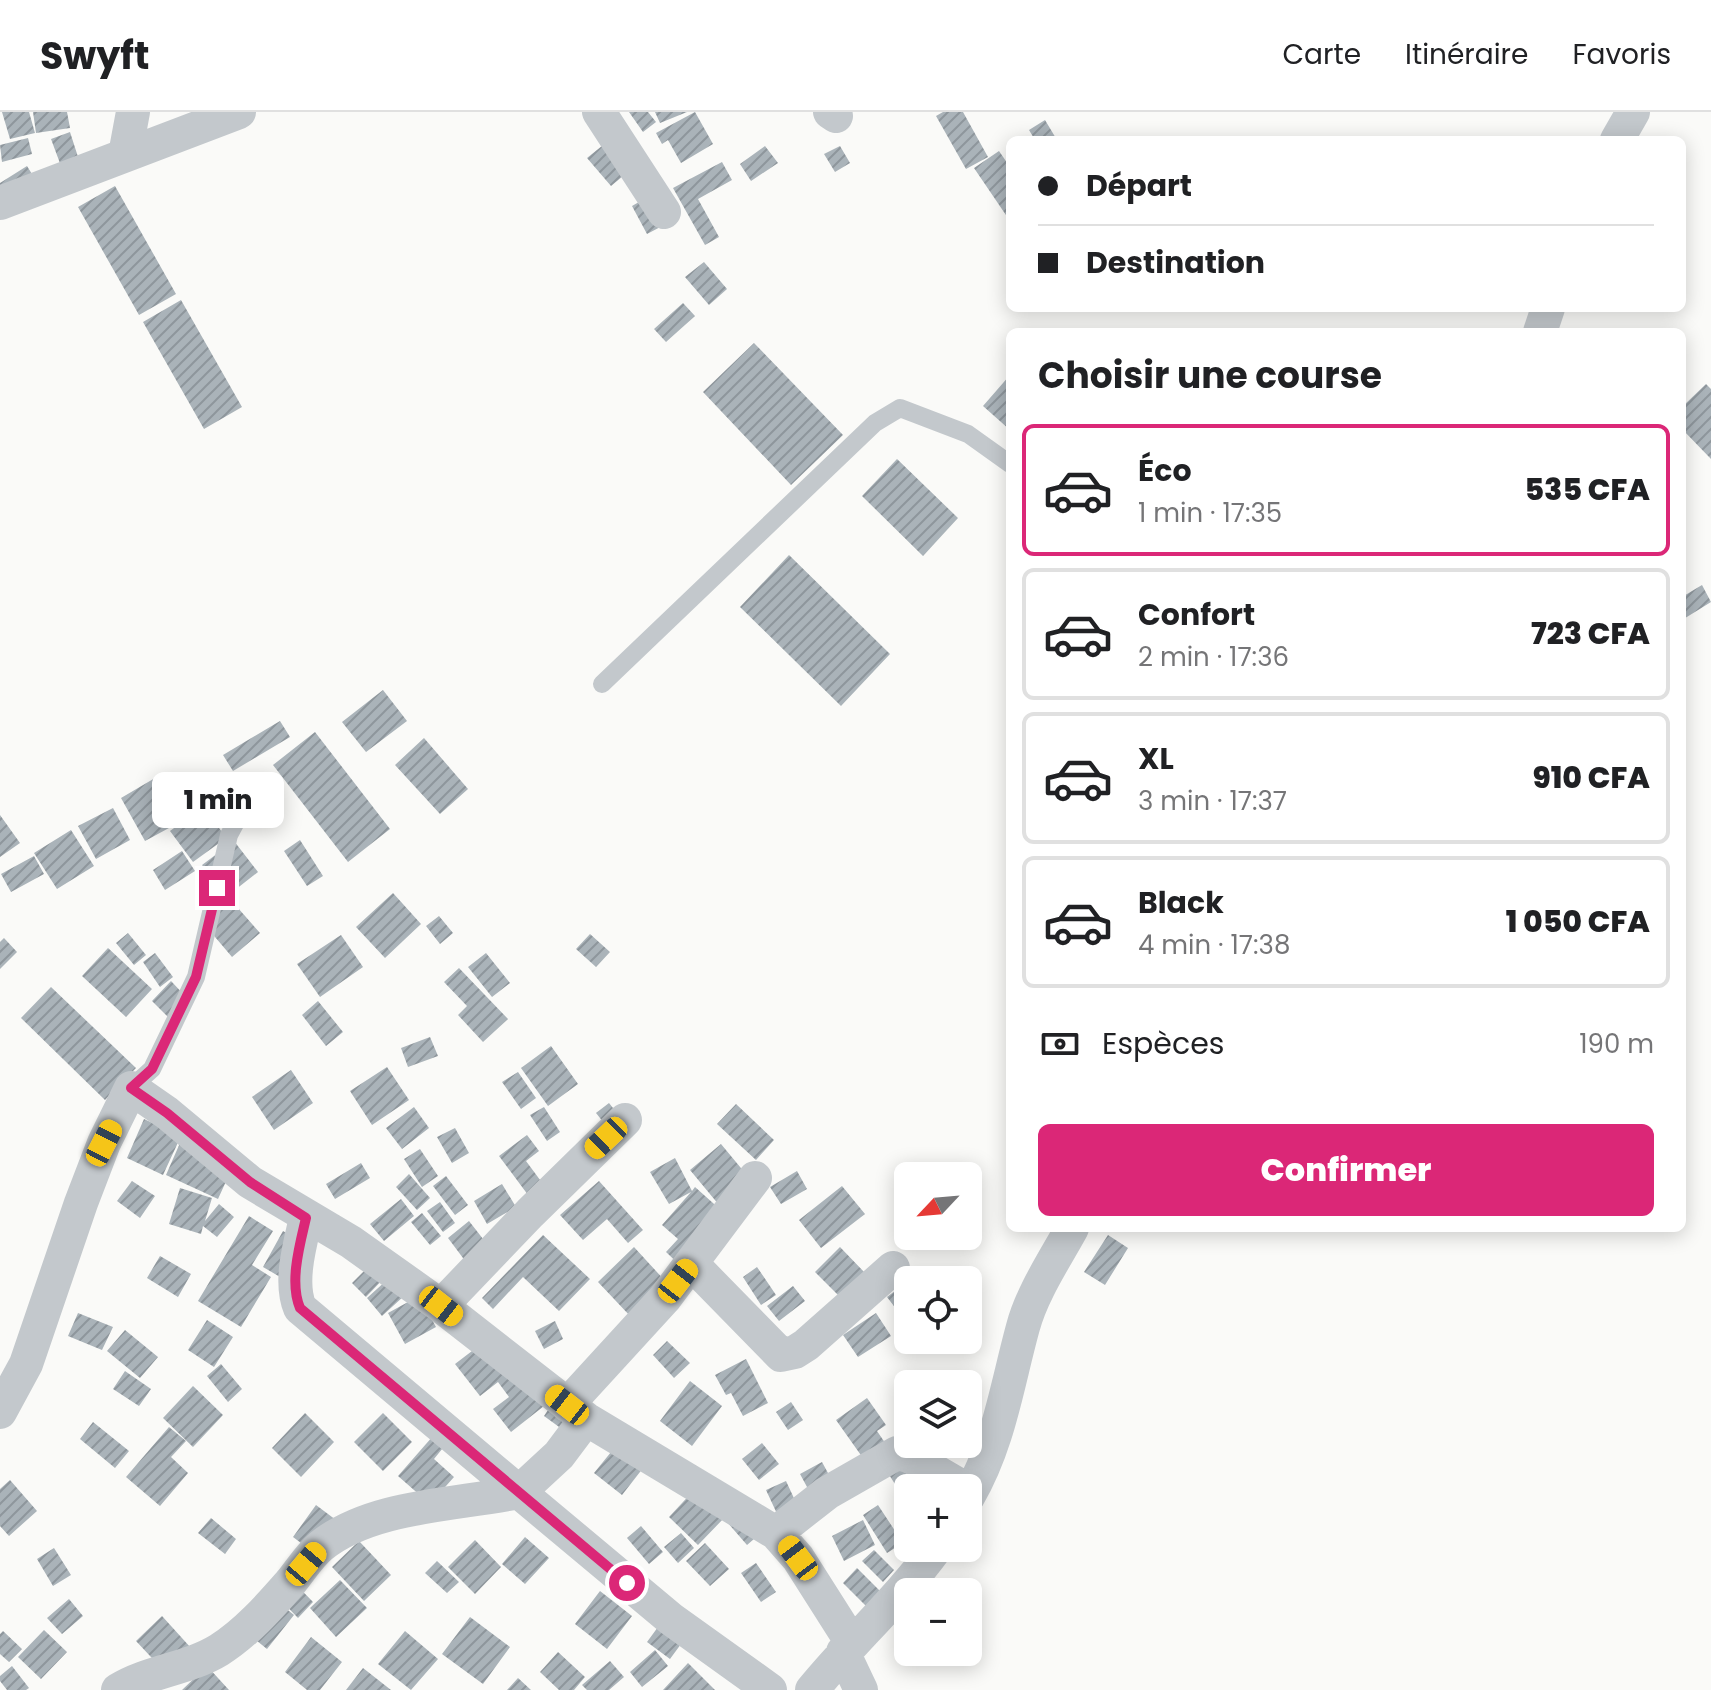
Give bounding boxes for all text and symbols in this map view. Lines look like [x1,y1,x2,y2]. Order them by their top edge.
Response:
text: Swyft [40,29,149,82]
text: Carte [1283,35,1361,74]
text: Itinéraire [1405,35,1528,74]
text: Favoris [1572,35,1671,74]
text: Départ [1086,164,1192,207]
text: Destination [1086,241,1265,284]
text: Choisir une course [1038,350,1382,401]
text: Éco [1138,449,1192,492]
icon: car [1042,454,1114,526]
text: 535 CFA [1524,468,1650,511]
text: 1 min · 17:35 [1138,495,1282,531]
text: Confort [1138,593,1255,636]
icon: car [1042,598,1114,670]
text: 723 CFA [1531,612,1650,655]
text: 2 min · 17:36 [1138,639,1289,675]
text: XL [1138,737,1174,780]
icon: car [1042,742,1114,814]
text: 910 CFA [1533,756,1650,799]
callout: 1 min [151,772,283,828]
text: 1 min [184,782,252,818]
text: 3 min · 17:37 [1138,783,1287,819]
route end [199,870,235,906]
text: Black [1138,881,1224,924]
icon: car [1042,886,1114,958]
text: 1 050 CFA [1506,900,1650,943]
text: 4 min · 17:38 [1138,927,1290,963]
icon: cash [1038,1022,1082,1066]
text: Espèces [1102,1022,1224,1065]
text: 190 m [1579,1026,1654,1062]
car [580,1113,632,1163]
car [82,1116,126,1170]
button: Confirmer [1038,1124,1654,1216]
north arrow [894,1162,982,1250]
map controls [894,1162,982,1666]
car [654,1255,702,1307]
button: locate [894,1266,982,1354]
car [415,1282,467,1330]
button: layers [894,1370,982,1458]
car [541,1381,593,1429]
button: + [894,1474,982,1562]
car [774,1532,822,1584]
car [281,1538,331,1590]
route start [609,1565,645,1601]
button: − [894,1578,982,1666]

